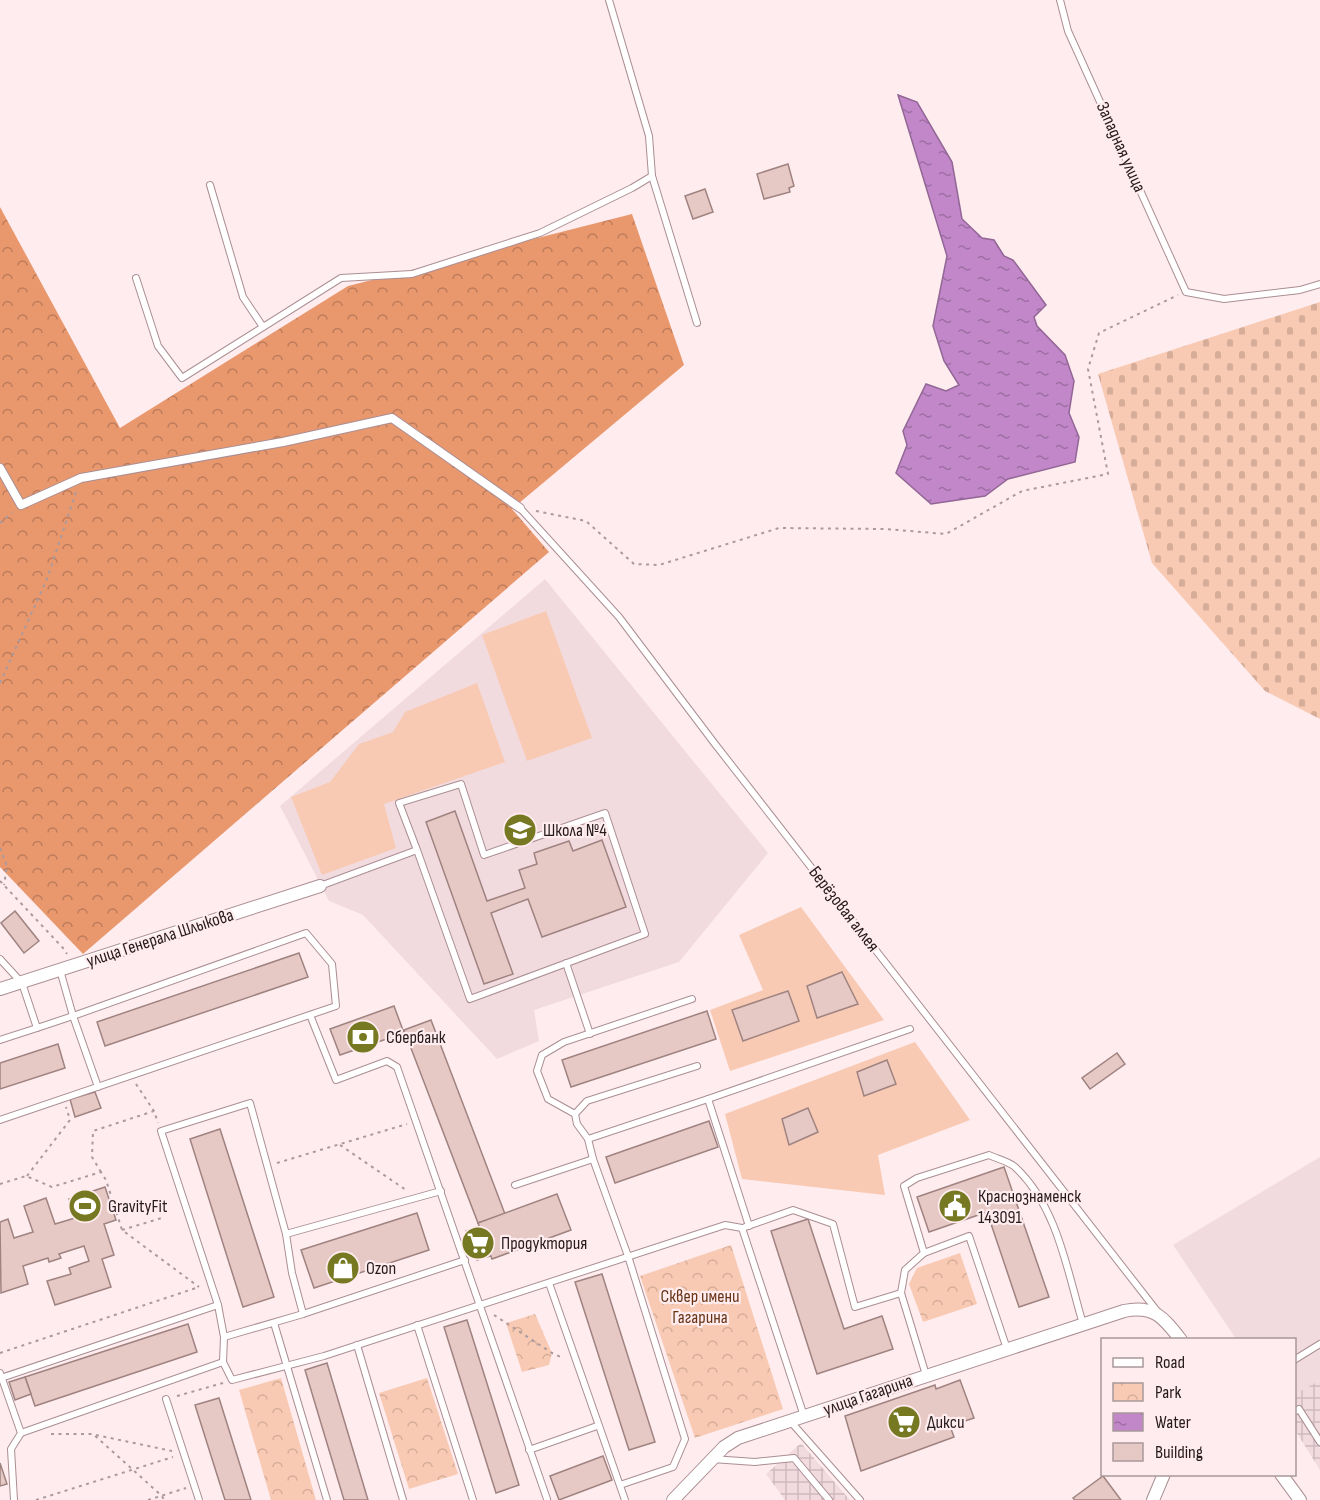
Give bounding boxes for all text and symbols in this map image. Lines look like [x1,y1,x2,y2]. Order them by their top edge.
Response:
street label: Западная улица [1092,99,1150,195]
school or university icon: Школа №4 [502,812,538,848]
place label: Школа №4 [543,820,607,841]
street label: Берёзовая аллея [804,862,884,956]
street label: улица Генерала Шлыкова [84,904,236,972]
bank icon: Сбербанк [345,1019,381,1055]
place label: Сбербанк [386,1027,446,1048]
place label: Краснознаменск 143091 [978,1186,1081,1228]
sports icon: GravityFit [67,1188,103,1224]
public building icon: Краснознаменск 143091 [937,1188,973,1224]
place label: GravityFit [108,1196,168,1217]
supermarket icon: Продуктория [460,1225,496,1261]
place label: Продуктория [501,1233,587,1254]
shop icon: Ozon [325,1250,361,1286]
place label: Ozon [366,1258,396,1279]
park label: Сквер имени Гагарина [660,1286,740,1328]
legend [1101,1338,1296,1476]
text: Road [1155,1352,1185,1373]
street label: улица Гагарина [820,1370,916,1420]
text: Park [1155,1382,1181,1403]
supermarket icon: Дикси [886,1404,922,1440]
place label: Дикси [927,1412,964,1433]
text: Water [1155,1412,1191,1433]
text: Building [1155,1442,1203,1463]

